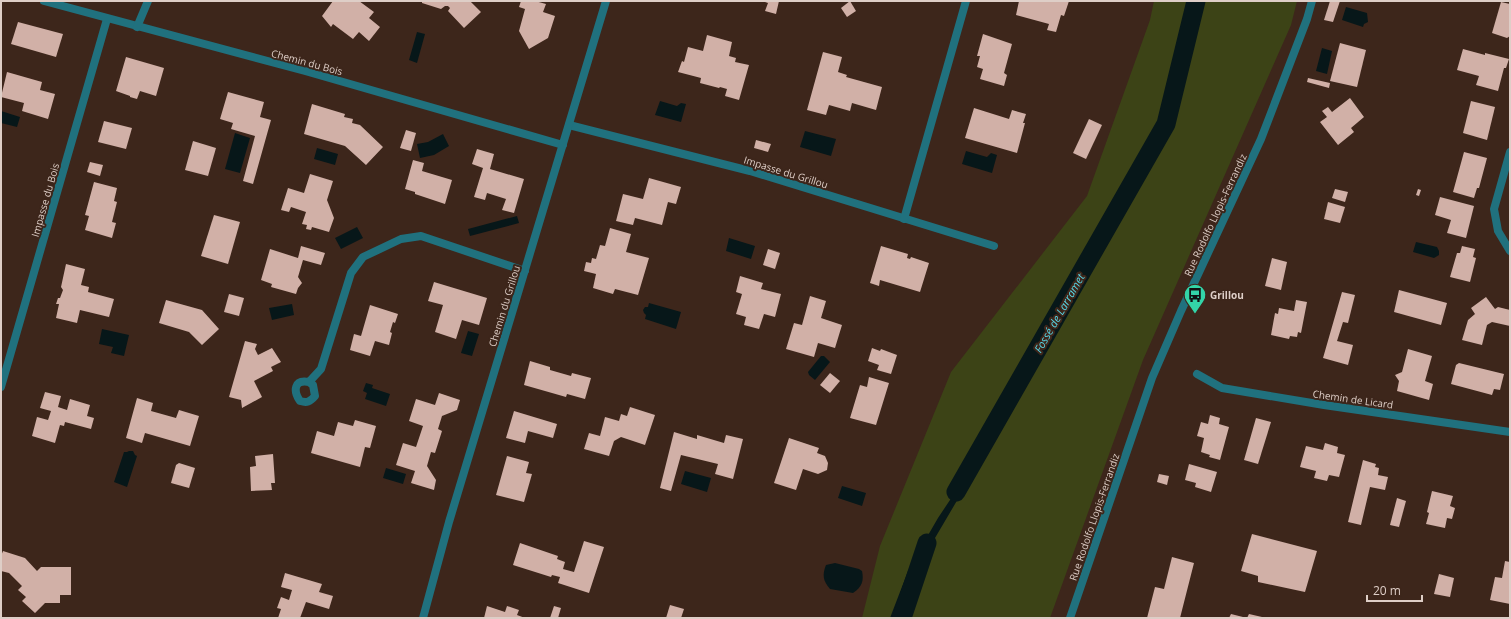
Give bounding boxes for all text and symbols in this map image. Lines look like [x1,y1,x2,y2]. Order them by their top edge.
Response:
street label: Chemin du Bois [270,46,344,78]
street label: Rue Rodolfo Llopis-Ferrandiz [1180,151,1250,279]
street label: Impasse du Grillou [742,153,830,191]
street label: Impasse du Bois [28,161,62,239]
street label: Chemin du Grillou [485,264,523,348]
water label: Fossé de Larramet [1030,270,1088,355]
bus stop icon: Grillou [1182,282,1208,315]
place label: Grillou [1210,288,1244,302]
street label: Chemin de Licard [1312,386,1394,412]
street label: Rue Rodolfo Llopis-Ferrandiz [1066,451,1122,582]
scale bar [1367,577,1422,603]
text: 20 m [1373,582,1401,599]

